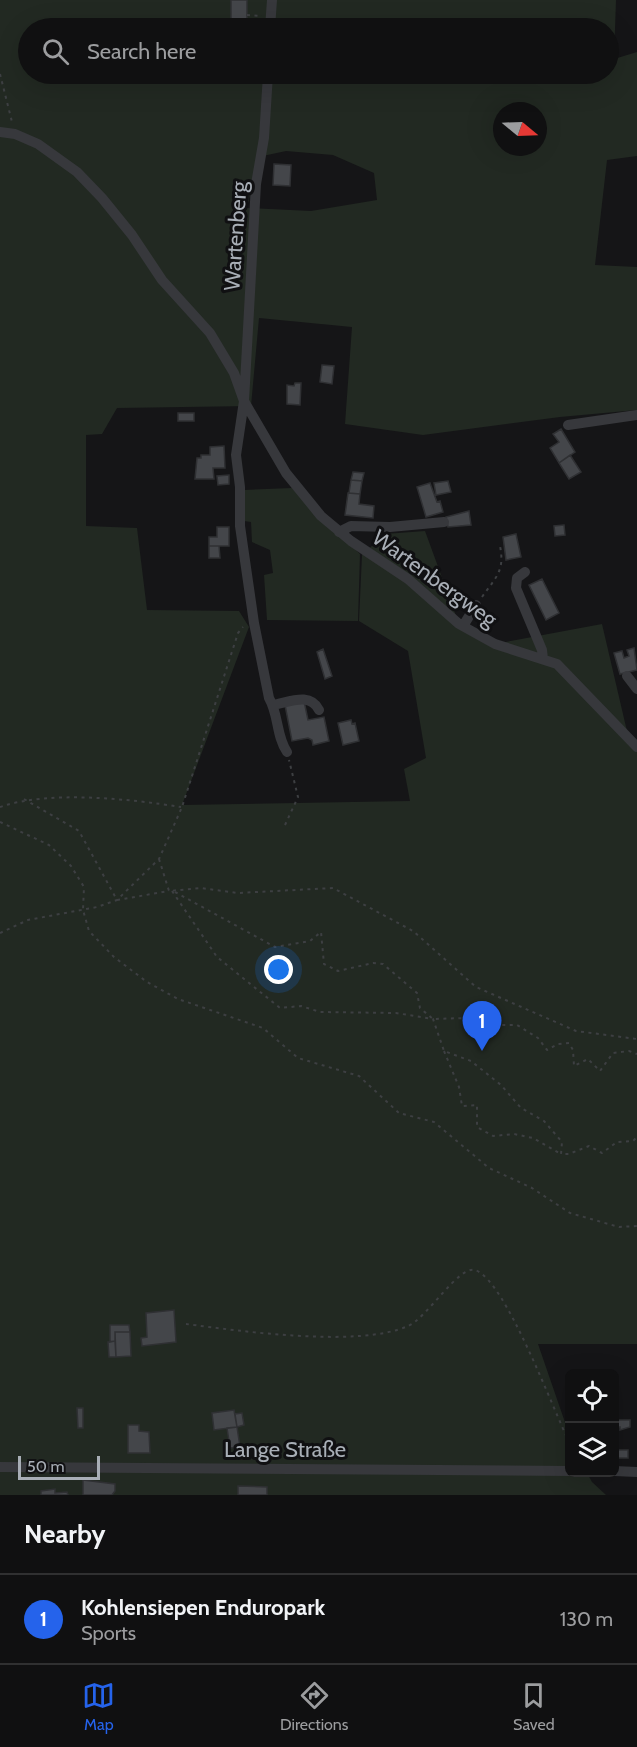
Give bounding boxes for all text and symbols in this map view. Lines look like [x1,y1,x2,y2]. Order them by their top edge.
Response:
search box [18,18,619,84]
icon: search [39,35,72,68]
text: Search here [87,38,196,65]
north arrow [493,102,547,156]
street label: Wartenberg [218,179,253,292]
street label: Wartenbergweg [367,524,503,633]
your location [264,955,293,984]
pin: 1 [462,1002,502,1051]
map controls [565,1369,619,1477]
button: locate [565,1369,619,1423]
button: layers [565,1423,619,1477]
street label: Lange Straße [224,1436,346,1463]
scale bar [18,1453,100,1480]
text: 50 m [27,1457,64,1476]
text: Nearby [24,1518,105,1550]
text: Kohlensiepen Enduropark [81,1594,325,1621]
text: 1 [40,1607,47,1631]
text: 130 m [560,1607,613,1631]
text: Sports [81,1621,136,1645]
tab: Map [82,1679,115,1734]
tab: Directions [280,1679,348,1734]
tab: Saved [513,1679,555,1734]

